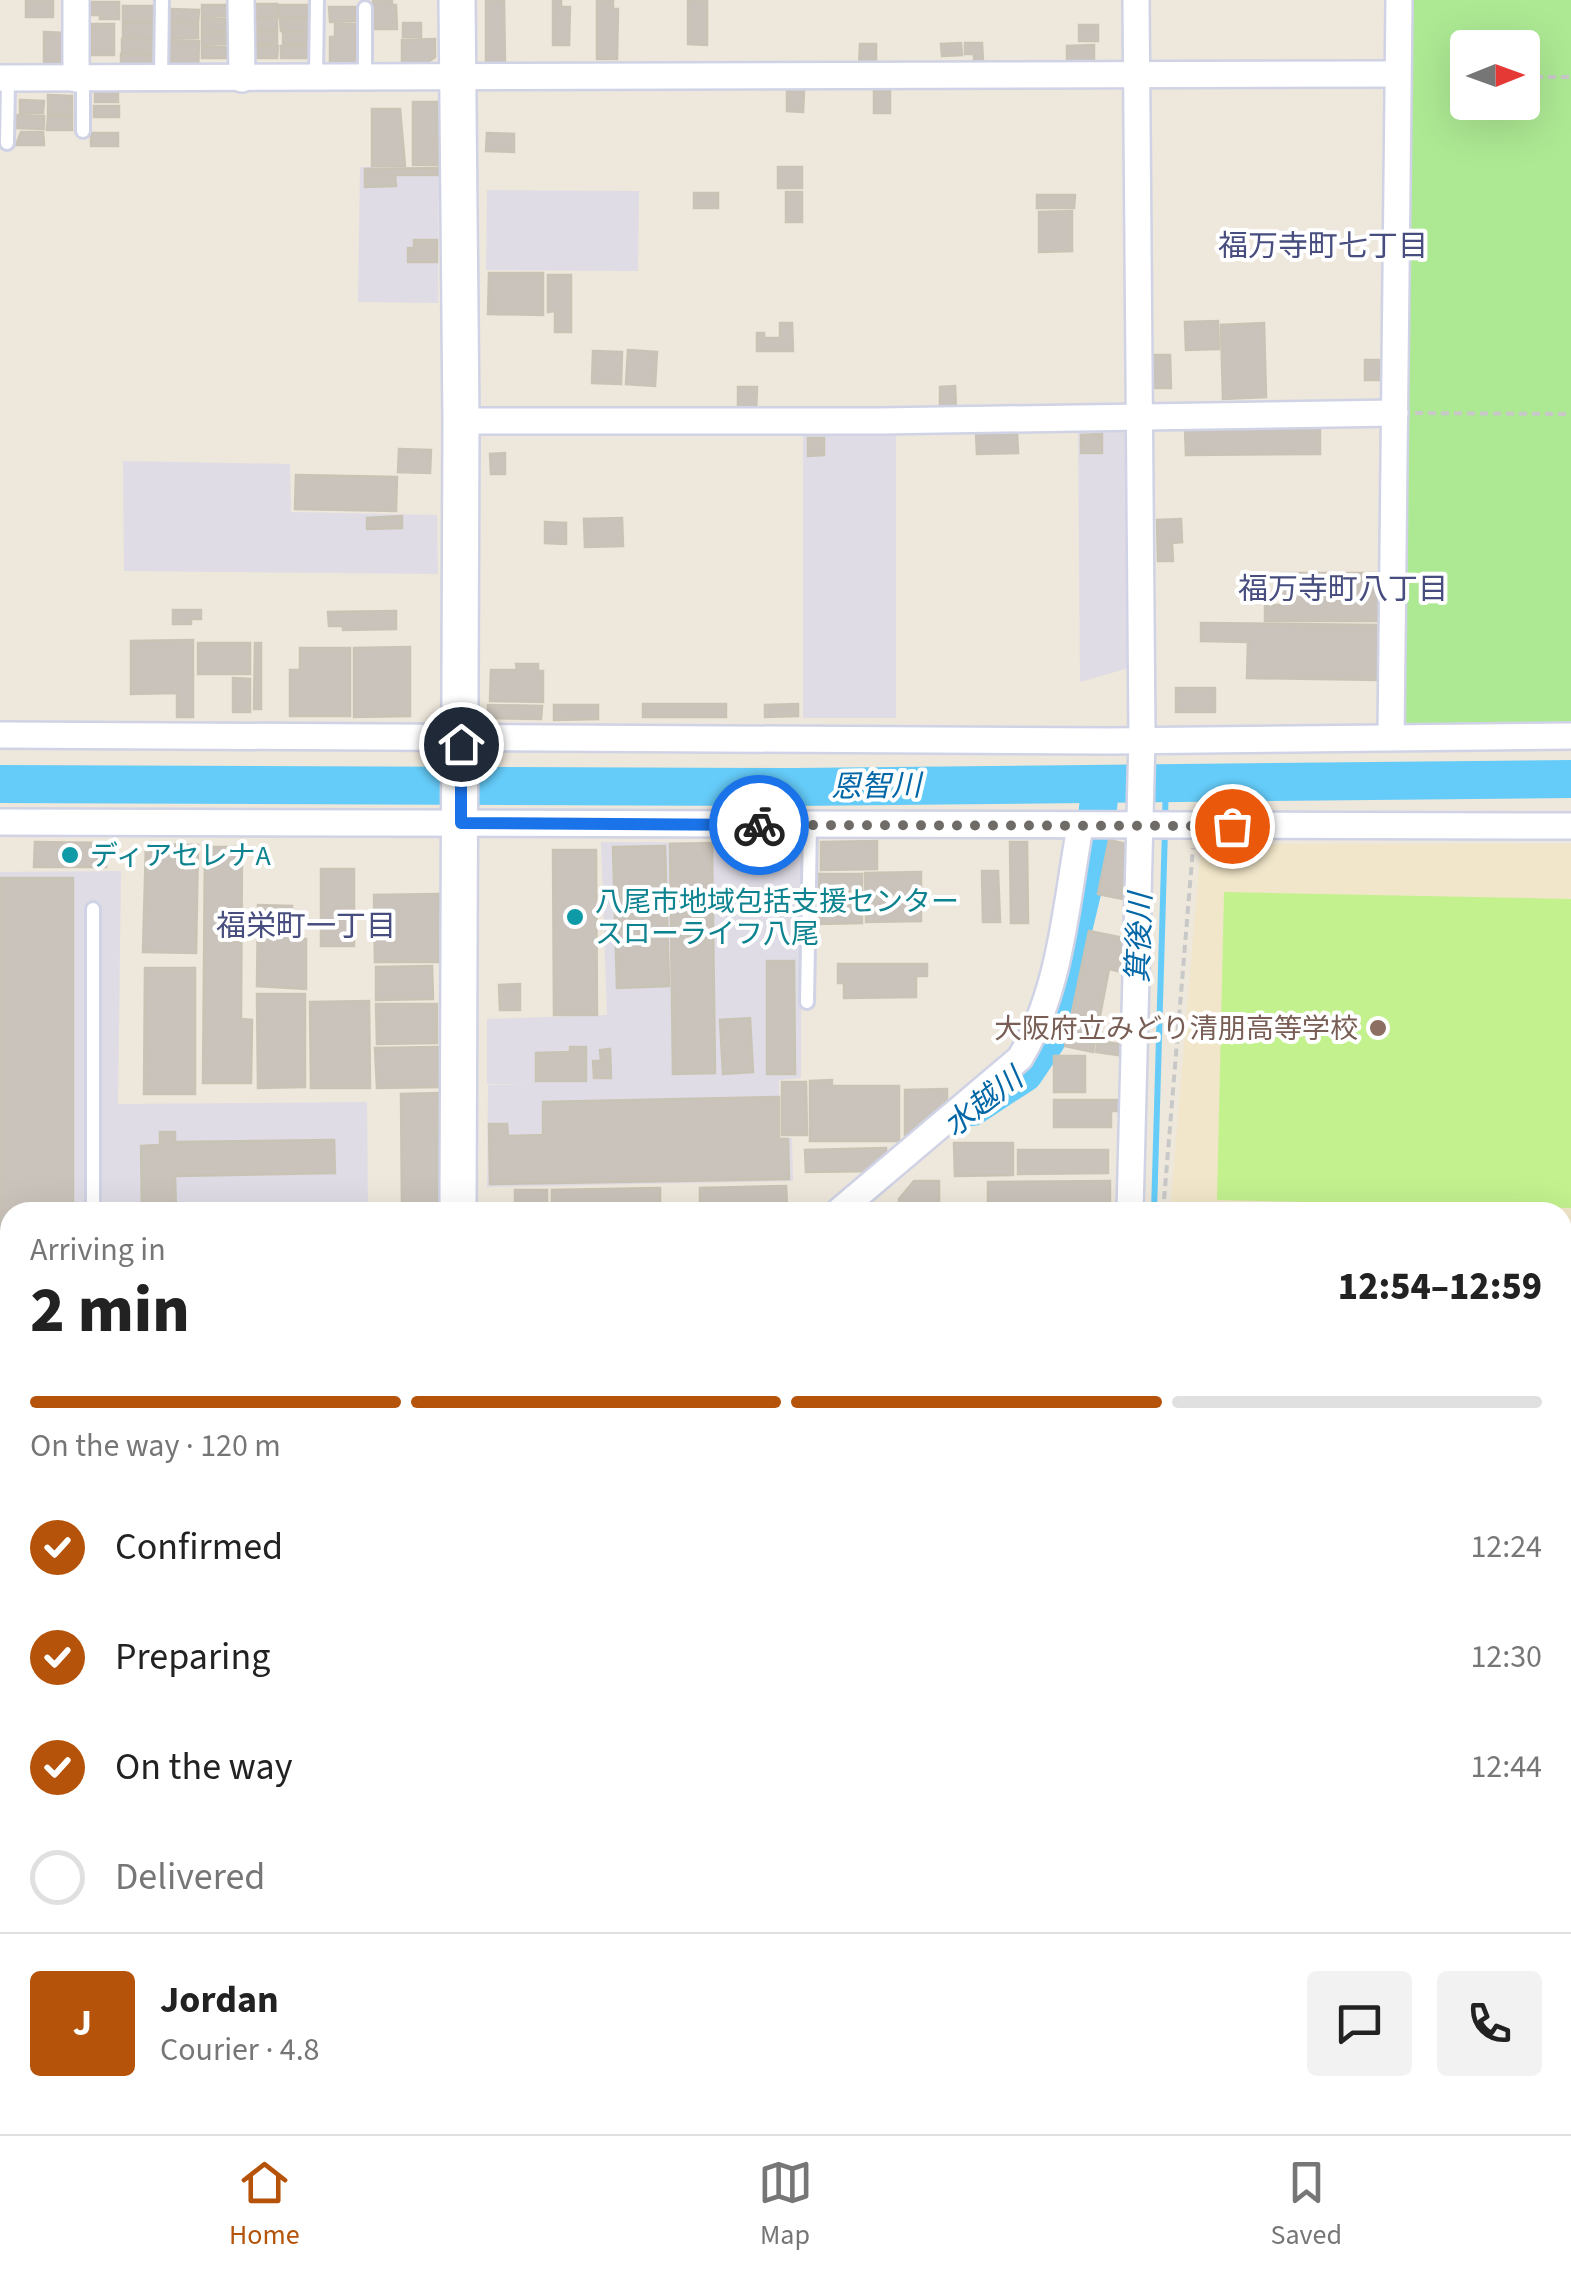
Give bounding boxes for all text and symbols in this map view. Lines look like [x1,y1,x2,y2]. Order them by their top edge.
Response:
north arrow [1450,30,1540,120]
map controls [1450,30,1540,120]
district label: 福万寺町七丁目 [1218,225,1428,268]
district label: 福万寺町八丁目 [1238,568,1448,611]
pin [419,702,504,787]
icon: home [434,717,489,772]
water label: 恩智川 [831,764,924,809]
courier [709,775,809,875]
pin [1190,784,1275,869]
icon: bike [732,798,787,853]
icon: bag [1205,799,1260,854]
place label: ディアセレナA [90,836,271,876]
marker: ディアセレナA [59,844,81,866]
place label: 八尾市地域包括支援センター スローライフ八尾 [595,882,959,954]
water label: 箕後川 [1116,889,1163,984]
district label: 福栄町一丁目 [216,905,396,948]
marker: 八尾市地域包括支援センター スローライフ八尾 [564,906,586,928]
place label: 大阪府立みどり清朋高等学校 [994,1009,1358,1049]
marker: 大阪府立みどり清朋高等学校 [1367,1017,1389,1039]
water label: 水越川 [935,1056,1034,1147]
text: Arriving in [30,1227,166,1273]
text: 12:54–12:59 [1338,1260,1542,1314]
text: 2 min [30,1264,190,1357]
text: On the way · 120 m [30,1423,281,1469]
icon: check [30,1520,85,1575]
text: Confirmed [115,1520,283,1574]
text: 12:24 [1470,1524,1542,1570]
icon: check [30,1630,85,1685]
text: Preparing [115,1630,270,1684]
text: 12:30 [1470,1634,1542,1680]
icon: check [30,1740,85,1795]
text: On the way [115,1740,292,1794]
text: 12:44 [1470,1744,1542,1790]
text: Delivered [115,1850,265,1904]
button: chat [1307,1971,1412,2076]
button: phone [1437,1971,1542,2076]
text: Jordan [160,1973,279,2027]
text: J [73,1996,92,2050]
text: Courier · 4.8 [160,2027,320,2073]
tab: Home [229,2155,300,2255]
tab: Map [758,2155,813,2255]
tab: Saved [1271,2155,1342,2255]

